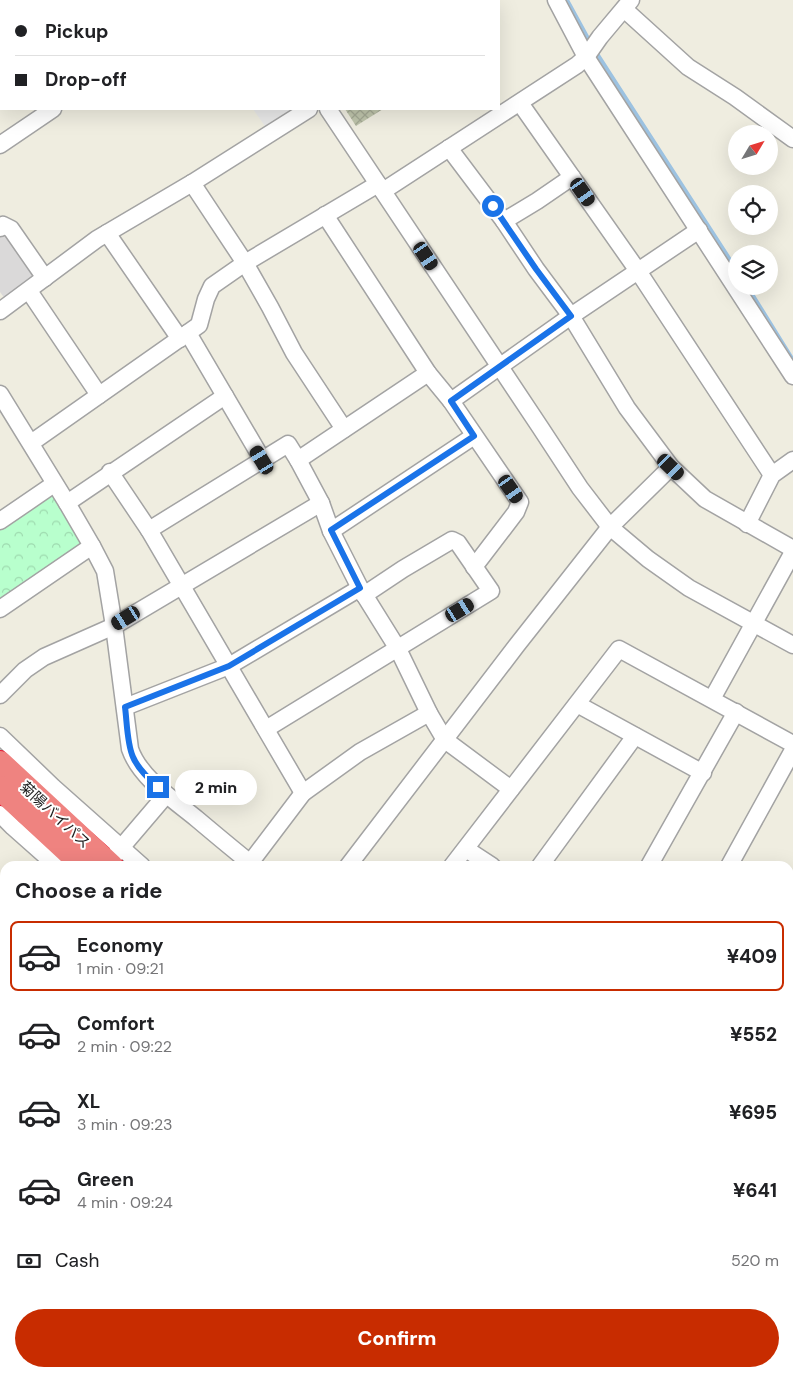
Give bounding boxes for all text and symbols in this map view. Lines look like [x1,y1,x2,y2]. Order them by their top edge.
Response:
text: Pickup [45,19,109,44]
text: Drop-off [45,67,127,92]
north arrow [728,125,778,175]
map controls [728,125,778,295]
car [568,175,597,209]
button: locate [728,185,778,235]
route start [482,195,504,217]
car [411,239,440,273]
button: layers [728,245,778,295]
car [247,443,276,477]
car [654,451,687,483]
car [496,472,525,506]
car [443,596,476,624]
car [109,604,142,632]
callout: 2 min [176,770,258,804]
route end [147,776,169,798]
street label: 菊陽バイパス [15,777,95,853]
text: 2 min [195,777,237,798]
text: Choose a ride [15,876,163,905]
text: Economy [77,933,164,958]
icon: car [17,934,62,979]
text: ¥409 [727,944,777,969]
text: 1 min · 09:21 [77,958,164,979]
text: Comfort [77,1011,155,1036]
icon: car [17,1012,62,1057]
text: ¥552 [730,1022,777,1047]
text: 2 min · 09:22 [77,1036,172,1057]
text: XL [77,1089,100,1114]
icon: car [17,1090,62,1135]
text: ¥695 [729,1100,777,1125]
text: 3 min · 09:23 [77,1114,173,1135]
text: Green [77,1167,134,1192]
icon: car [17,1168,62,1213]
text: ¥641 [733,1178,777,1203]
text: 4 min · 09:24 [77,1192,173,1213]
icon: cash [15,1247,43,1275]
text: Cash [55,1248,99,1273]
text: 520 m [731,1250,779,1271]
button: Confirm [15,1309,779,1367]

